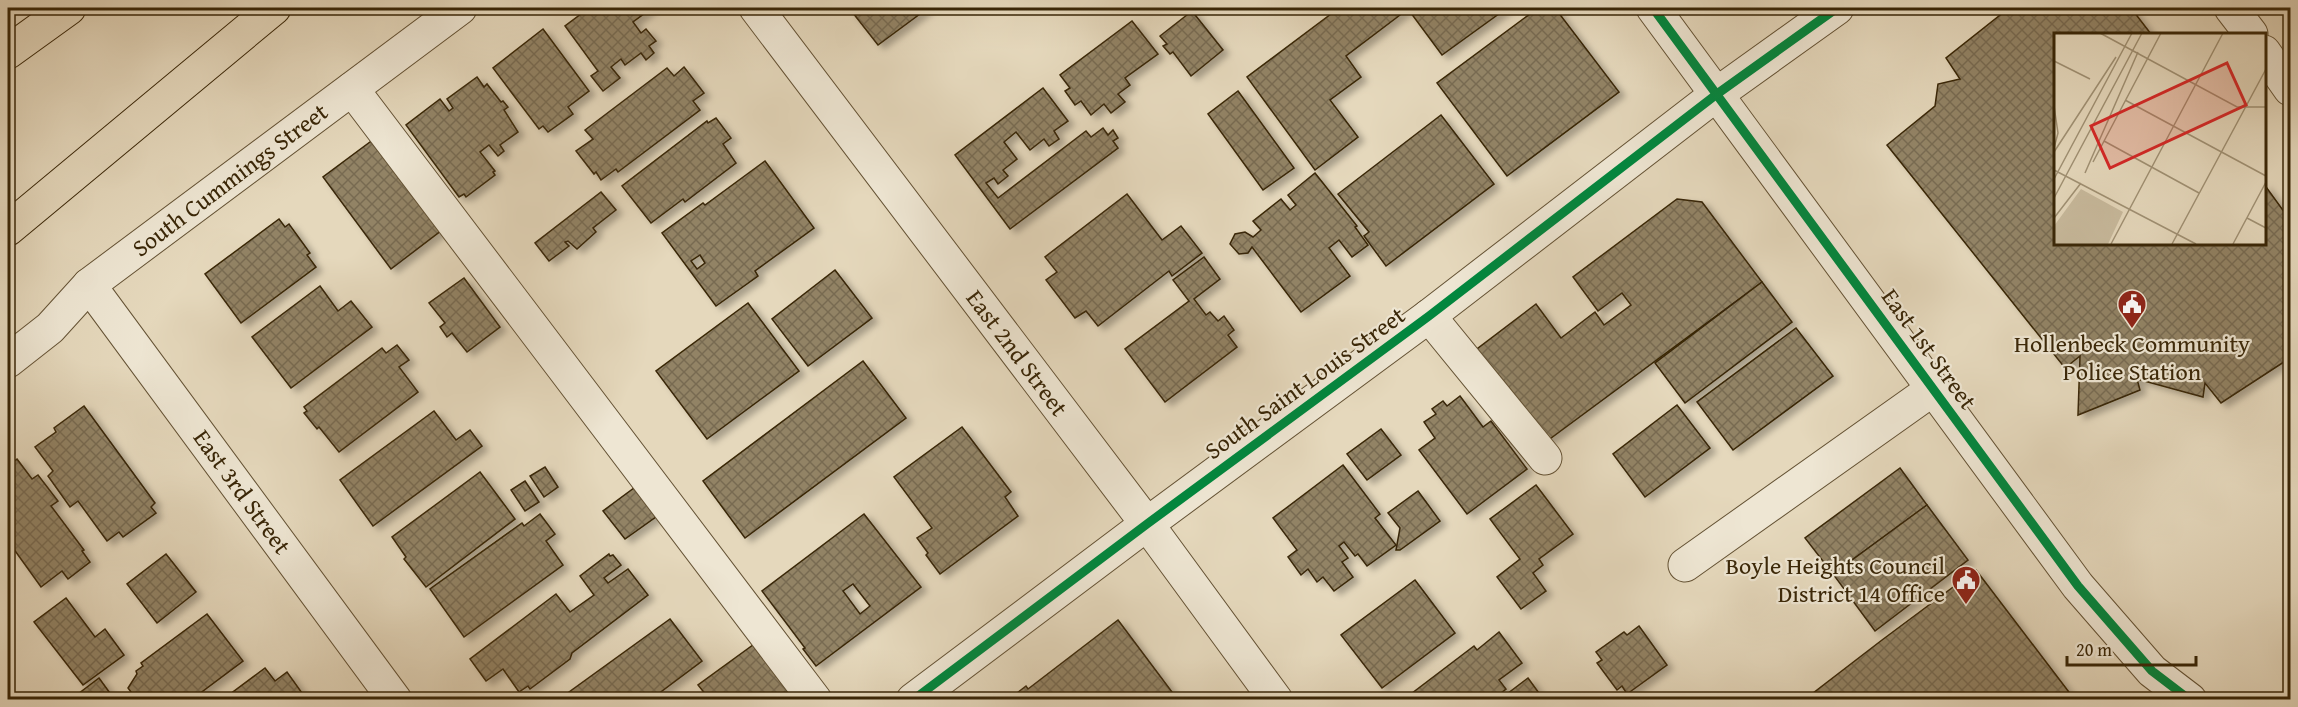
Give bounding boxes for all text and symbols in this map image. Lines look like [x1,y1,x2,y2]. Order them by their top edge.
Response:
inset map [2054,33,2265,244]
street label: South Cummings Street [124,94,335,265]
street label: East 1st Street [1873,281,1986,417]
street label: East 2nd Street [958,282,1077,424]
public building icon: Hollenbeck Community Police Station [2116,288,2148,330]
street label: South Saint Louis Street [1197,297,1413,467]
place label: Hollenbeck Community Police Station [2014,326,2250,389]
street label: East 3rd Street [185,422,300,562]
place label: Boyle Heights Council District 14 Office [1725,548,1945,611]
public building icon: Boyle Heights Council District 14 Office [1950,564,1982,606]
scale bar [2067,629,2196,667]
text: 20 m [2076,636,2112,663]

